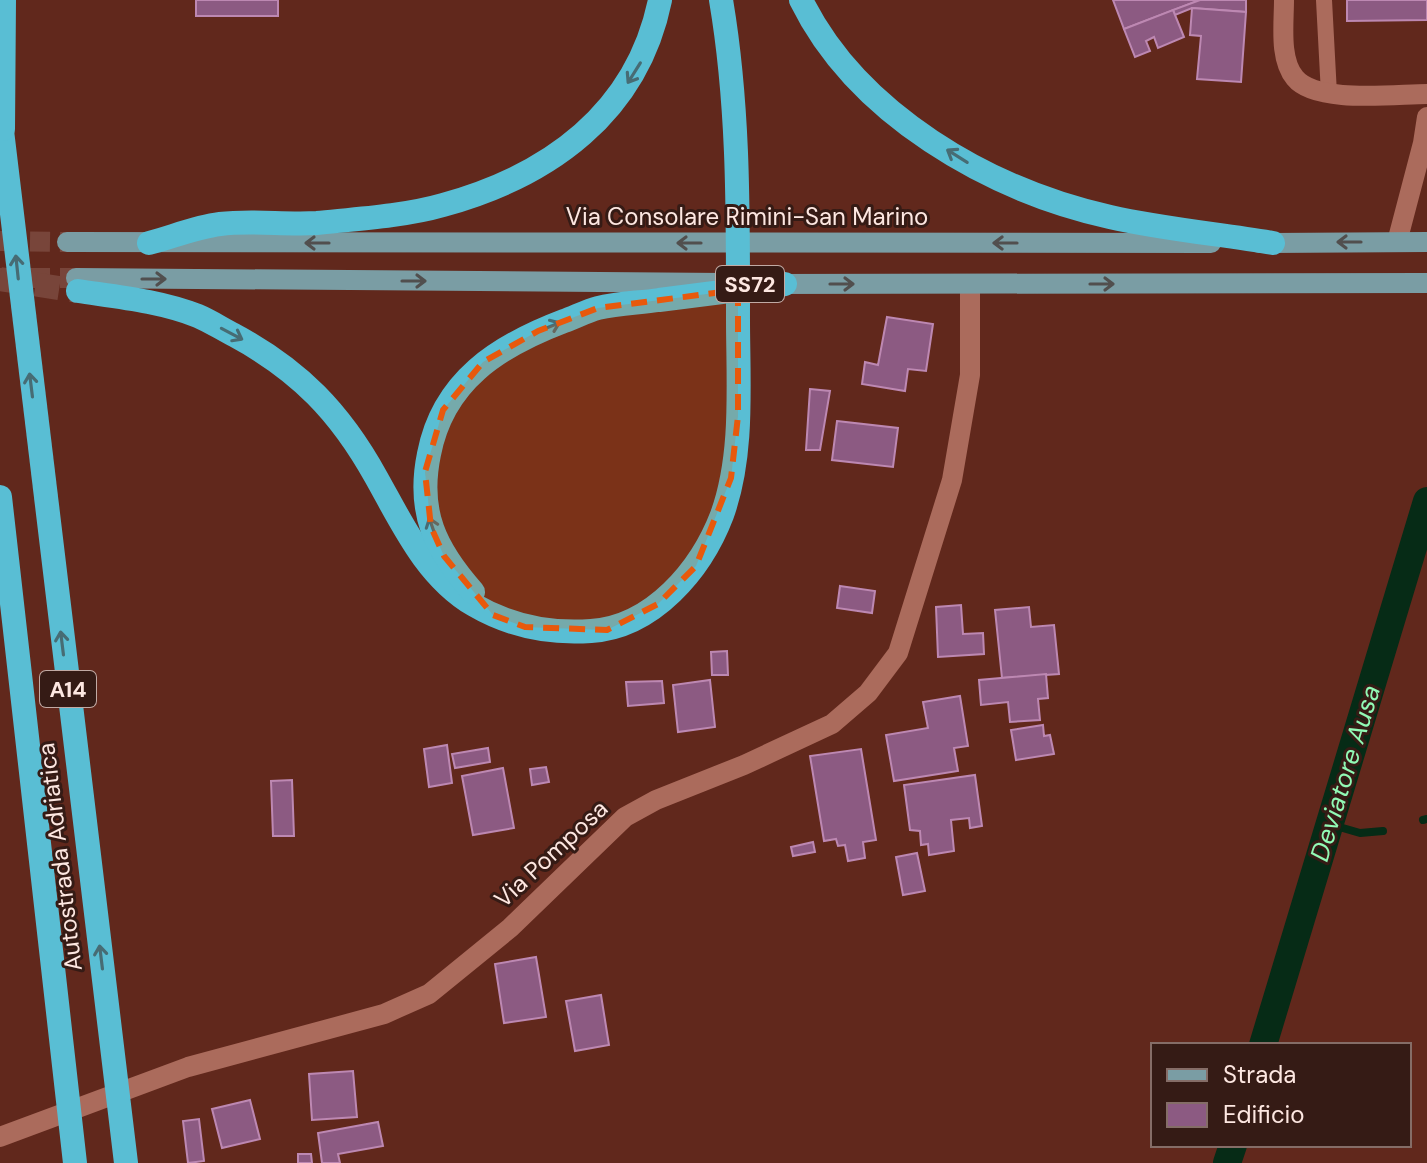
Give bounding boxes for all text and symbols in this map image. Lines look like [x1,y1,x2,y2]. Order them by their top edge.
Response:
one-way arrow [625,61,641,84]
one-way arrow [946,148,969,164]
street label: Via Consolare Rimini-San Marino [566,201,928,232]
one-way arrow [1336,234,1363,250]
one-way arrow [304,235,331,251]
one-way arrow [676,235,703,251]
one-way arrow [992,235,1019,251]
one-way arrow [10,254,25,281]
road number: SS72 [716,266,784,302]
one-way arrow [140,271,167,287]
one-way arrow [400,273,427,289]
one-way arrow [828,276,855,292]
one-way arrow [1088,276,1115,292]
one-way arrow [536,319,561,333]
one-way arrow [220,327,244,343]
one-way arrow [23,373,38,398]
one-way arrow [425,516,440,541]
one-way arrow [55,630,70,657]
road number: A14 [40,671,96,707]
water label: Deviatore Ausa [1302,681,1388,865]
street label: Autostrada Adriatica [30,741,89,973]
street label: Via Pomposa [487,793,614,914]
one-way arrow [93,944,108,971]
legend [1151,1043,1411,1147]
text: Strada [1223,1059,1296,1090]
text: Edificio [1223,1099,1305,1130]

